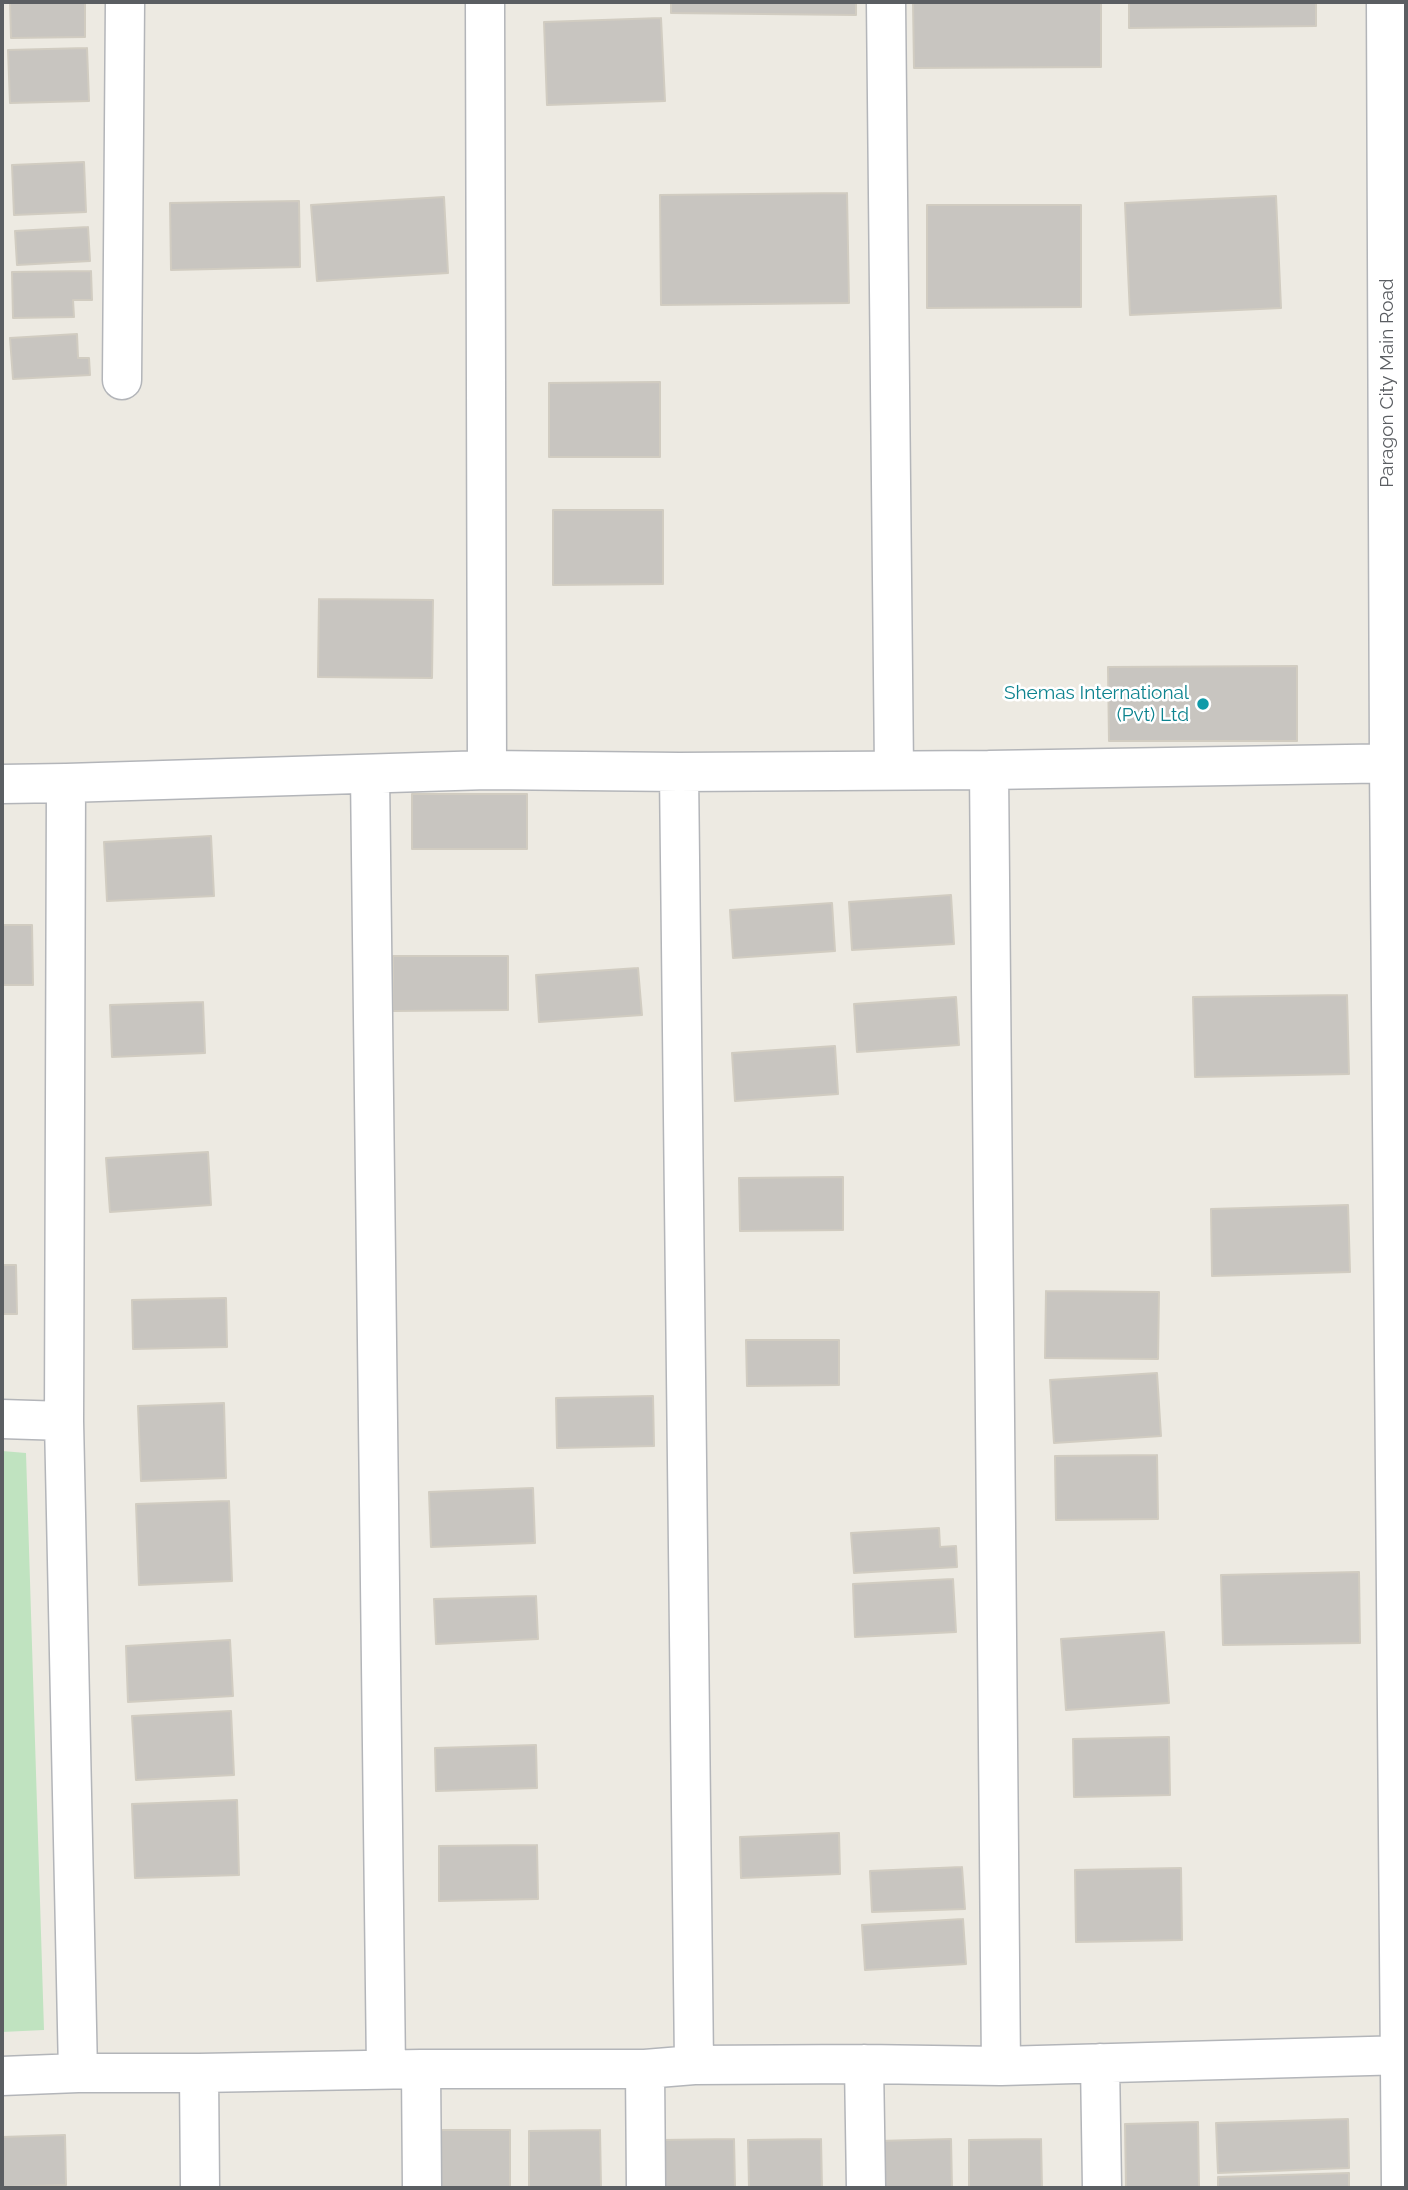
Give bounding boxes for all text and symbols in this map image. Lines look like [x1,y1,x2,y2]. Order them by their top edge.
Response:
street label: Paragon City Main Road [1376,278,1398,488]
place label: Shemas International (Pvt) Ltd [1004,682,1189,726]
marker: Shemas International (Pvt) Ltd [1195,696,1211,712]

